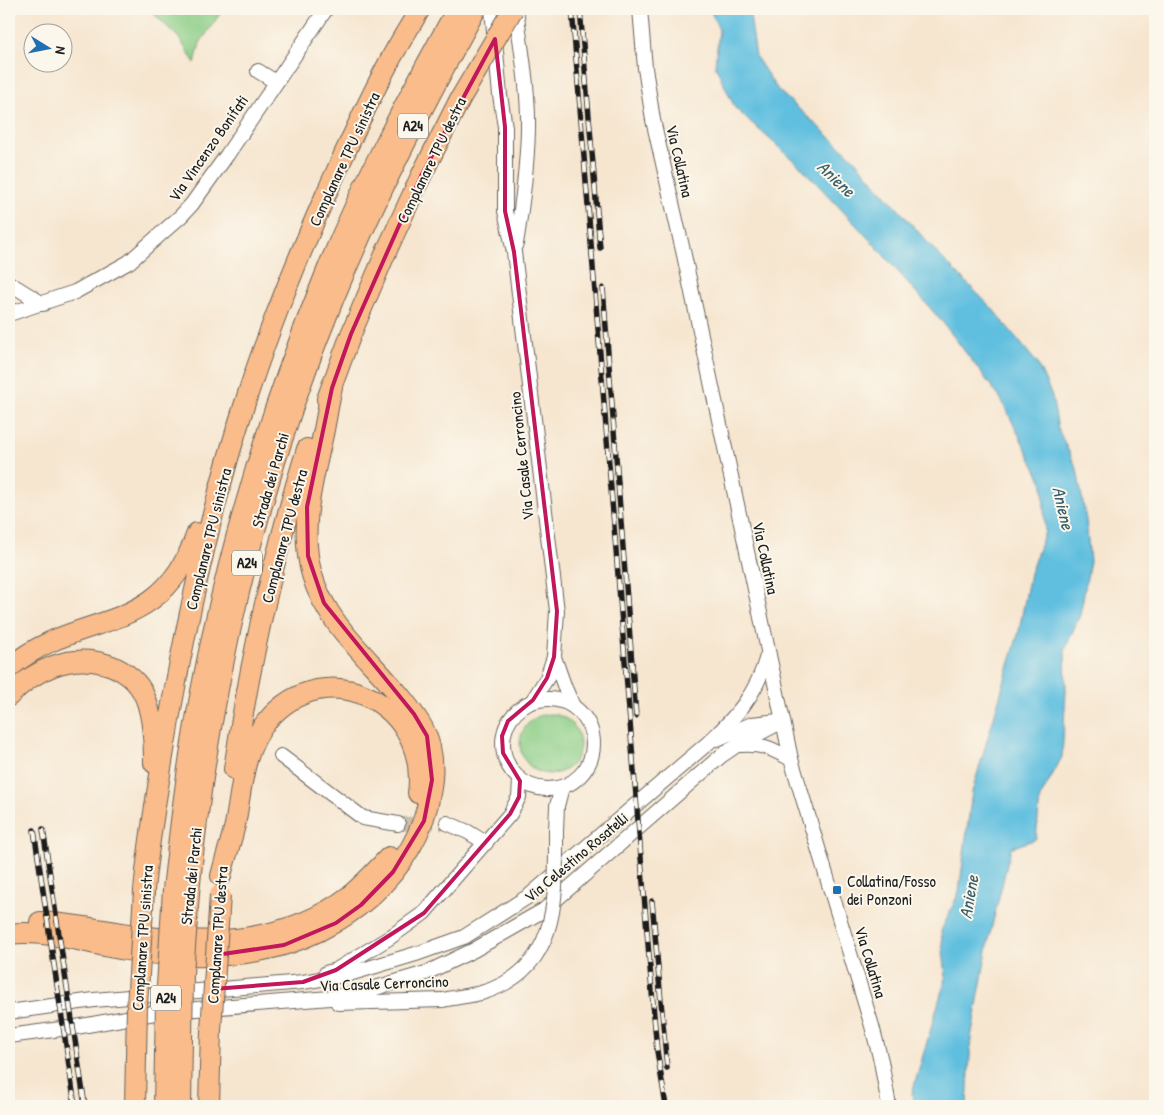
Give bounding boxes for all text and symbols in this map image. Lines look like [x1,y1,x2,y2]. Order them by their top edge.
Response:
north arrow [22,22,72,72]
text: N [51,45,71,56]
street label: Complanare TPU sinistra [303,88,385,230]
street label: Via Vincenzo Bonifati [163,90,253,206]
street label: Complanare TPU destra [391,93,471,227]
road number: A24 [398,114,428,138]
street label: Via Collatina [661,123,699,199]
water label: Aniene [812,155,861,203]
street label: Via Casale Cerroncino [503,390,539,521]
street label: Strada dei Parchi [246,430,294,530]
street label: Complanare TPU sinistra [180,466,236,612]
street label: Complanare TPU destra [256,467,312,605]
water label: Aniene [1046,484,1081,533]
street label: Via Collatina [748,520,784,596]
road number: A24 [232,550,262,576]
street label: Via Celestino Rosatelli [519,807,633,907]
street label: Strada dei Parchi [175,826,207,926]
street label: Complanare TPU sinistra [126,865,158,1011]
street label: Complanare TPU destra [201,866,233,1004]
place label: Collatina/Fosso dei Ponzoni [847,870,937,910]
water label: Aniene [952,873,985,920]
marker: Collatina/Fosso dei Ponzoni [831,884,843,896]
street label: Via Collatina [850,924,892,1000]
street label: Via Casale Cerroncino [319,970,449,996]
road number: A24 [151,986,181,1010]

